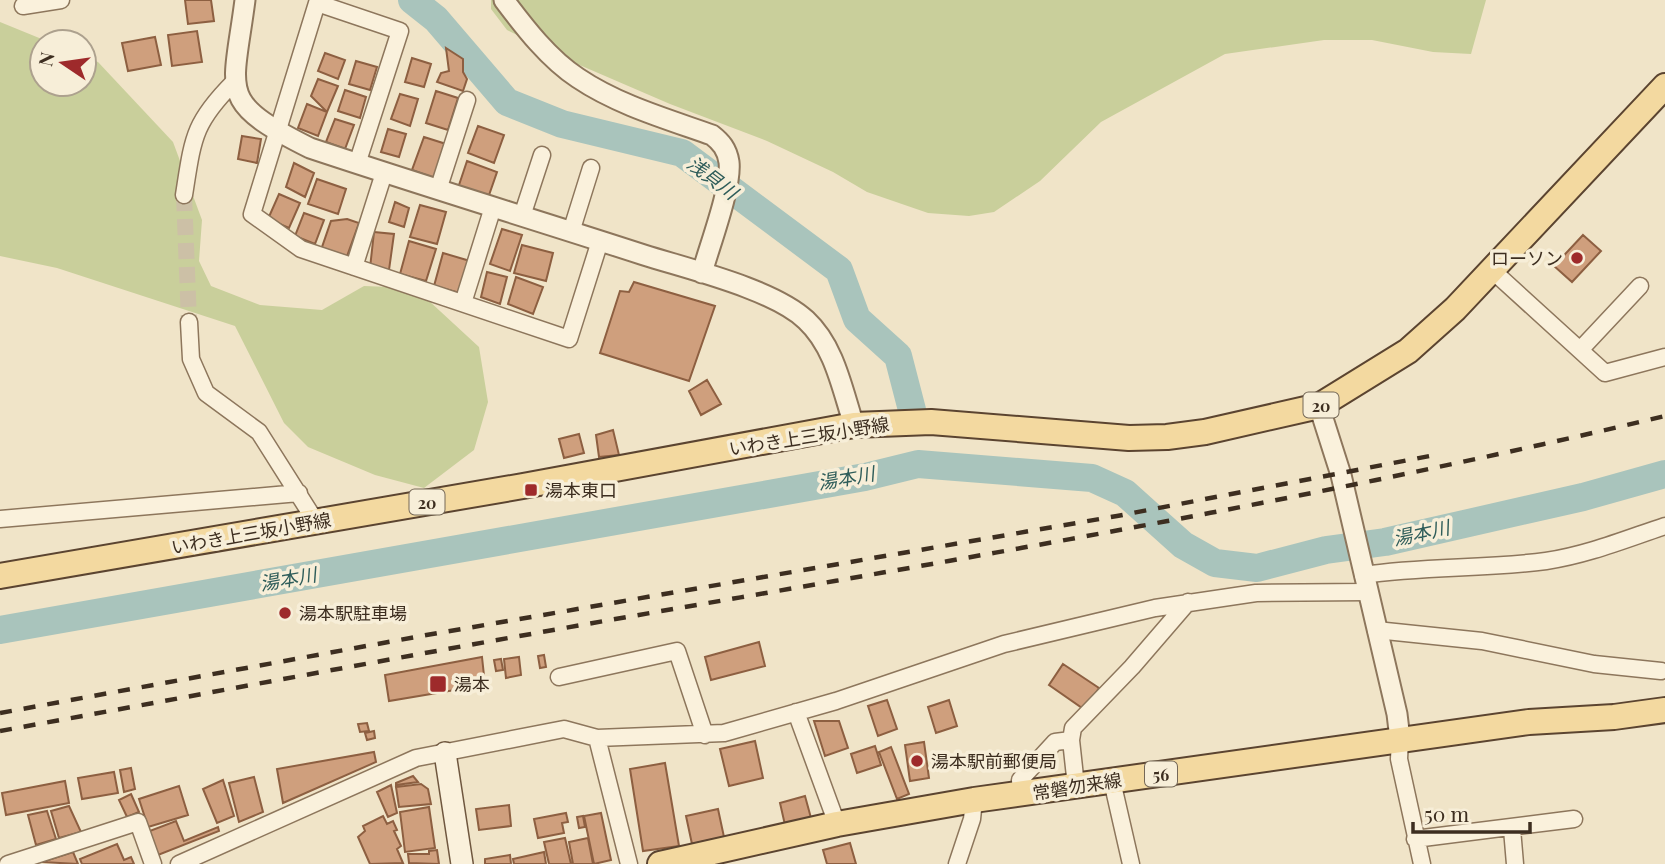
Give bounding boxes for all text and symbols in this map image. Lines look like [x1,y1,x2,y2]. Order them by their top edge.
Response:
north arrow [28,28,98,98]
text: N [31,49,60,69]
water label: 浅貝川 [682,149,745,206]
place label: ローソン [1491,246,1563,270]
marker: ローソン [1569,250,1585,266]
road number: 20 [1304,392,1338,418]
street label: いわき上三坂小野線 [727,411,891,461]
water label: 湯本川 [816,459,878,495]
place label: 湯本東口 [545,478,617,502]
marker: 湯本東口 [523,482,539,498]
road number: 20 [410,489,444,514]
street label: いわき上三坂小野線 [169,507,333,559]
water label: 湯本川 [1390,513,1454,551]
water label: 湯本川 [258,560,320,596]
place label: 湯本駅駐車場 [299,601,407,625]
marker: 湯本駅駐車場 [277,605,293,621]
place label: 湯本 [454,672,490,696]
marker: 湯本 [428,674,448,694]
place label: 湯本駅前郵便局 [931,749,1057,773]
marker: 湯本駅前郵便局 [909,753,925,769]
road number: 56 [1145,762,1177,786]
street label: 常磐勿来線 [1031,767,1123,805]
scale bar [1413,790,1530,834]
text: 50 m [1424,799,1470,827]

